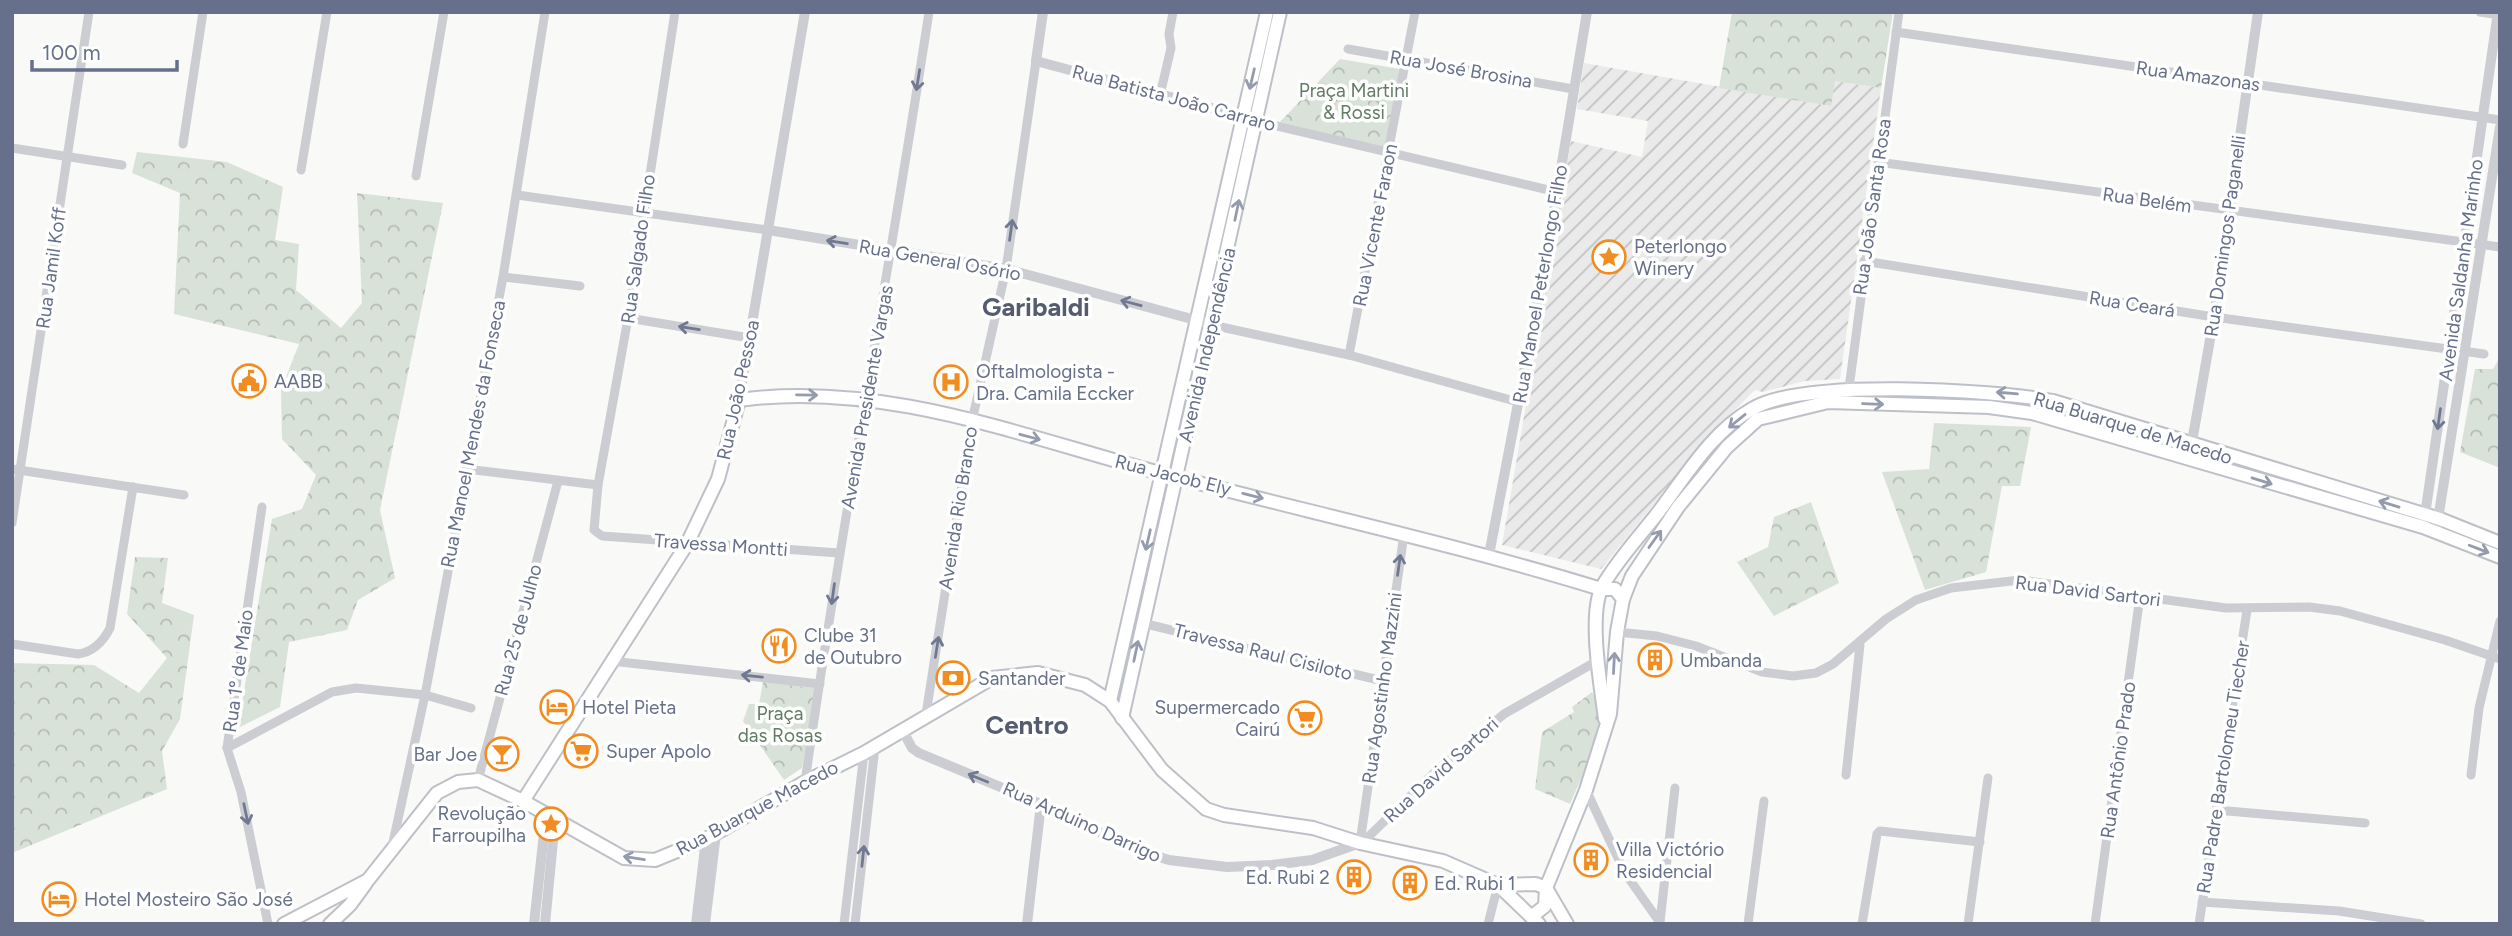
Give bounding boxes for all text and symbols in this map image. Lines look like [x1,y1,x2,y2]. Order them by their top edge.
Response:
scale bar [32,28,177,72]
text: 100 m [42,40,101,65]
street label: Rua José Brosina [1388,45,1534,93]
street label: Rua Amazonas [2134,56,2262,96]
street label: Rua Batista João Carraro [1070,60,1278,136]
one-way arrow [1245,67,1258,90]
one-way arrow [912,68,925,91]
park label: Praça Martini & Rossi [1299,79,1409,124]
street label: Rua João Santa Rosa [1848,117,1896,297]
street label: Rua Domingos Paganelli [2199,134,2251,338]
street label: Rua Vicente Faraon [1348,142,1402,308]
street label: Avenida Saldanha Marinho [2434,158,2488,382]
street label: Rua Manoel Peterlongo Filho [1508,163,1572,405]
street label: Rua Salgado Filho [616,173,660,325]
street label: Rua Belém [2101,182,2193,218]
one-way arrow [1230,199,1244,222]
street label: Rua Jamil Koff [31,206,71,330]
one-way arrow [1005,219,1018,242]
street label: Rua General Osório [857,234,1023,286]
one-way arrow [826,235,849,248]
place label: Peterlongo Winery [1634,235,1727,280]
place icon: Peterlongo Winery [1590,238,1628,276]
street label: Avenida Independência [1173,245,1241,445]
street label: Avenida Presidente Vargas [836,283,898,511]
street label: Rua Ceará [2087,286,2177,322]
district label: Garibaldi [982,291,1090,323]
one-way arrow [1120,296,1143,309]
street label: Rua Manoel Mendes da Fonseca [436,298,510,570]
street label: Rua João Pessoa [712,318,764,462]
one-way arrow [678,321,701,334]
place label: Oftalmologista - Dra. Camila Eccker [976,360,1135,405]
public building icon: AABB [230,362,268,400]
hospital icon: Oftalmologista - Dra. Camila Eccker [932,363,970,401]
place label: AABB [274,370,323,393]
one-way arrow [1996,386,2018,399]
street label: Rua Buarque de Macedo [2031,387,2235,469]
one-way arrow [795,388,818,402]
one-way arrow [1862,397,1885,410]
one-way arrow [2432,407,2445,430]
one-way arrow [1728,413,1746,428]
street label: Avenida Rio Branco [934,425,982,591]
one-way arrow [1018,431,1041,444]
street label: Rua Jacob Ely [1113,449,1233,501]
one-way arrow [2251,476,2273,489]
one-way arrow [1242,490,1264,503]
one-way arrow [2379,497,2401,510]
street label: Travessa Montti [653,529,789,561]
one-way arrow [1140,529,1153,551]
one-way arrow [1648,530,1662,549]
one-way arrow [2468,543,2490,556]
one-way arrow [1393,554,1406,577]
street label: Rua 25 de Julho [489,562,547,698]
street label: Rua David Sartori [2014,571,2162,611]
one-way arrow [826,582,839,605]
street label: Rua Agostinho Mazzini [1357,591,1407,785]
street label: Rua 1º de Maio [218,608,258,734]
street label: Travessa Raul Cisiloto [1171,619,1355,685]
place label: Clube 31 de Outubro [804,624,902,669]
restaurant icon: Clube 31 de Outubro [760,627,798,665]
one-way arrow [931,636,944,658]
street label: Rua Padre Bartolomeu Tiecher [2192,638,2254,895]
one-way arrow [1130,640,1144,663]
building icon: Umbanda [1636,641,1674,679]
place label: Umbanda [1680,649,1762,672]
one-way arrow [1608,653,1621,675]
bank icon: Santander [934,659,972,697]
place label: Santander [978,667,1066,690]
one-way arrow [741,670,764,683]
street label: Rua Antônio Prado [2096,680,2140,840]
hotel icon: Hotel Pieta [538,688,576,726]
place label: Hotel Pieta [582,696,676,719]
place label: Supermercado Cairú [1155,696,1280,741]
supermarket icon: Supermercado Cairú [1286,699,1324,737]
park label: Praça das Rosas [738,702,822,747]
district label: Centro [985,709,1069,741]
street label: Rua David Sartori [1379,712,1503,828]
supermarket icon: Super Apolo [562,732,600,770]
bar icon: Bar Joe [483,735,521,773]
place label: Super Apolo [606,740,711,763]
place label: Bar Joe [413,743,477,766]
street label: Rua Buarque Macedo [672,755,842,861]
one-way arrow [968,770,989,783]
street label: Rua Arduino Darrigo [999,777,1165,867]
one-way arrow [239,802,253,825]
place label: Revolução Farroupilha [432,802,526,847]
place icon: Revolução Farroupilha [532,805,570,843]
place label: Villa Victório Residencial [1616,838,1724,883]
building icon: Villa Victório Residencial [1572,841,1610,879]
one-way arrow [856,845,869,868]
one-way arrow [623,851,646,864]
building icon: Ed. Rubi 2 [1335,858,1373,896]
building icon: Ed. Rubi 1 [1391,864,1429,902]
place label: Ed. Rubi 2 [1246,866,1330,889]
place label: Ed. Rubi 1 [1434,872,1516,895]
hotel icon: Hotel Mosteiro São José [40,880,78,918]
place label: Hotel Mosteiro São José [84,888,293,911]

